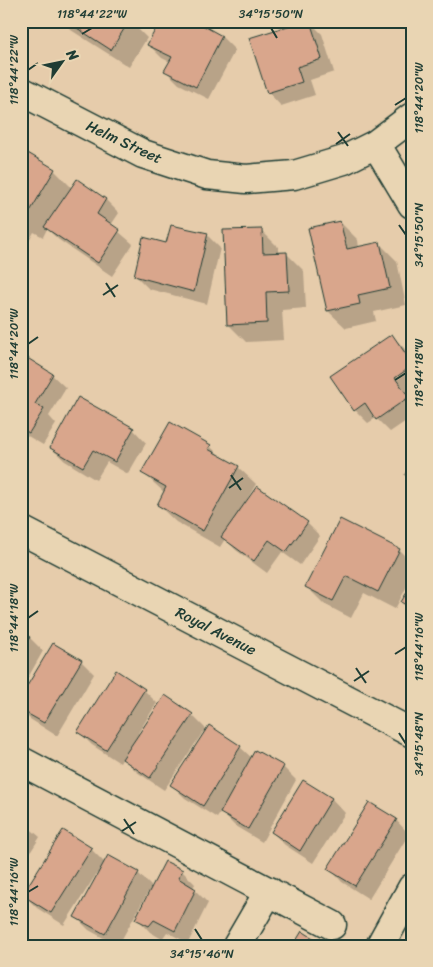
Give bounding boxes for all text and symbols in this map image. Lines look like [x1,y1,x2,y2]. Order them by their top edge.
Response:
text: 118°44'22"W [57,3,128,25]
text: 34°15'50"N [239,3,304,25]
text: 118°44'22"W [3,34,25,105]
north arrow [38,38,88,88]
text: N [59,43,86,66]
text: 118°44'20"W [408,62,430,133]
street label: Helm Street [82,113,167,171]
text: 34°15'50"N [408,202,430,267]
text: 118°44'20"W [3,308,25,379]
text: 118°44'18"W [408,338,430,407]
text: 118°44'18"W [3,583,25,652]
street label: Royal Avenue [171,599,261,663]
text: 118°44'16"W [408,612,430,681]
text: 34°15'48"N [408,711,430,776]
text: 118°44'16"W [3,857,25,926]
text: 34°15'46"N [170,943,235,965]

